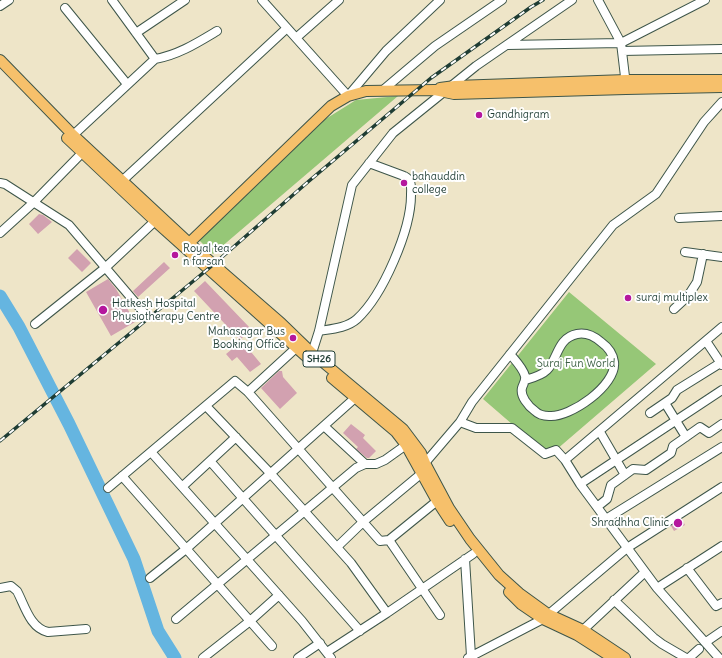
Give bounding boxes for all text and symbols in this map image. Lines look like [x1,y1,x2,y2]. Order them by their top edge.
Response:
place label: Gandhigram [487,108,549,122]
marker: Gandhigram [474,110,484,120]
place label: bahauddin college [412,170,465,196]
marker: bahauddin college [399,178,409,188]
place label: Royal tea n farsan [183,242,229,268]
marker: Royal tea n farsan [170,250,180,260]
place label: suraj multiplex [636,291,708,305]
marker: suraj multiplex [623,293,633,303]
place label: Hatkesh Hospital Physiotherapy Centre [112,297,219,323]
marker: Hatkesh Hospital Physiotherapy Centre [97,304,109,316]
place label: Mahasagar Bus Booking Office [208,325,285,351]
marker: Mahasagar Bus Booking Office [288,333,298,343]
road number: SH26 [303,351,335,367]
park label: Suraj Fun World [537,357,615,371]
place label: Shradhha Clinic [591,516,669,530]
marker: Shradhha Clinic [672,517,684,529]

